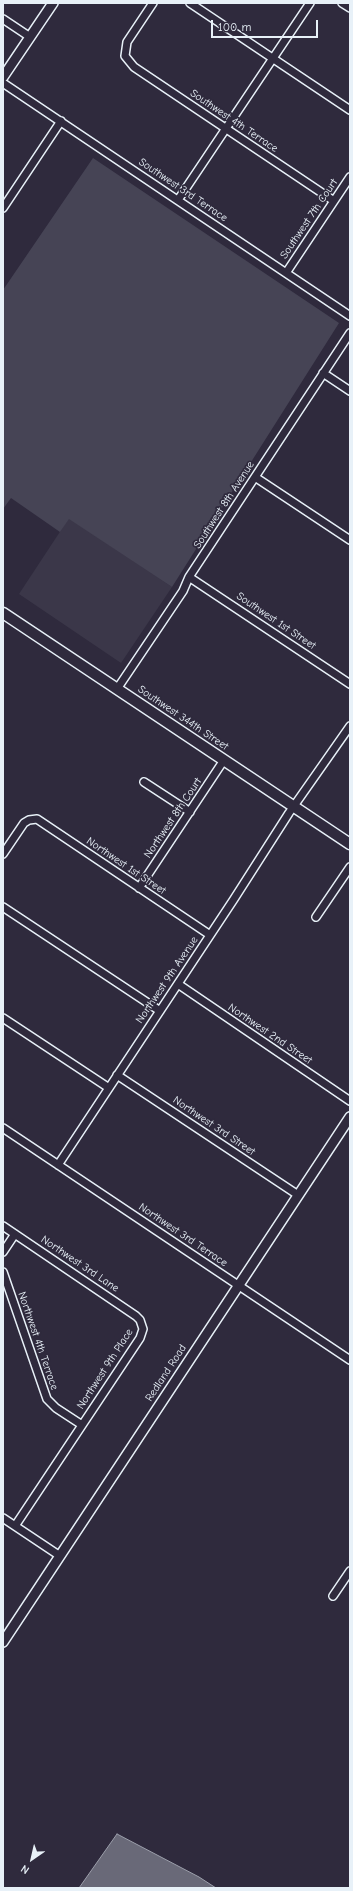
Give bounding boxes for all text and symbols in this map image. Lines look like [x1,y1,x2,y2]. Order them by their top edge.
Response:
scale bar [213,12,320,38]
text: 100 m [218,20,251,34]
street label: Southwest 4th Terrace [188,87,280,155]
street label: Southwest 3rd Terrace [136,155,230,225]
street label: Southwest 7th Court [277,177,341,261]
street label: Southwest 8th Avenue [191,459,257,551]
street label: Southwest 1st Street [234,589,318,653]
street label: Southwest 344th Street [135,683,231,753]
street label: Northwest 8th Court [141,775,205,861]
street label: Northwest 1st Street [84,835,168,897]
street label: Northwest 9th Avenue [133,934,201,1026]
street label: Northwest 2nd Street [225,1001,315,1067]
street label: Northwest 3rd Street [170,1094,258,1158]
street label: Northwest 3rd Terrace [136,1200,230,1270]
street label: Northwest 3rd Lane [38,1233,122,1295]
street label: Northwest 4th Terrace [15,1290,61,1392]
street label: Northwest 9th Place [74,1326,136,1412]
street label: Redland Road [143,1342,189,1404]
north arrow [12,1839,52,1879]
text: N [18,1862,32,1877]

